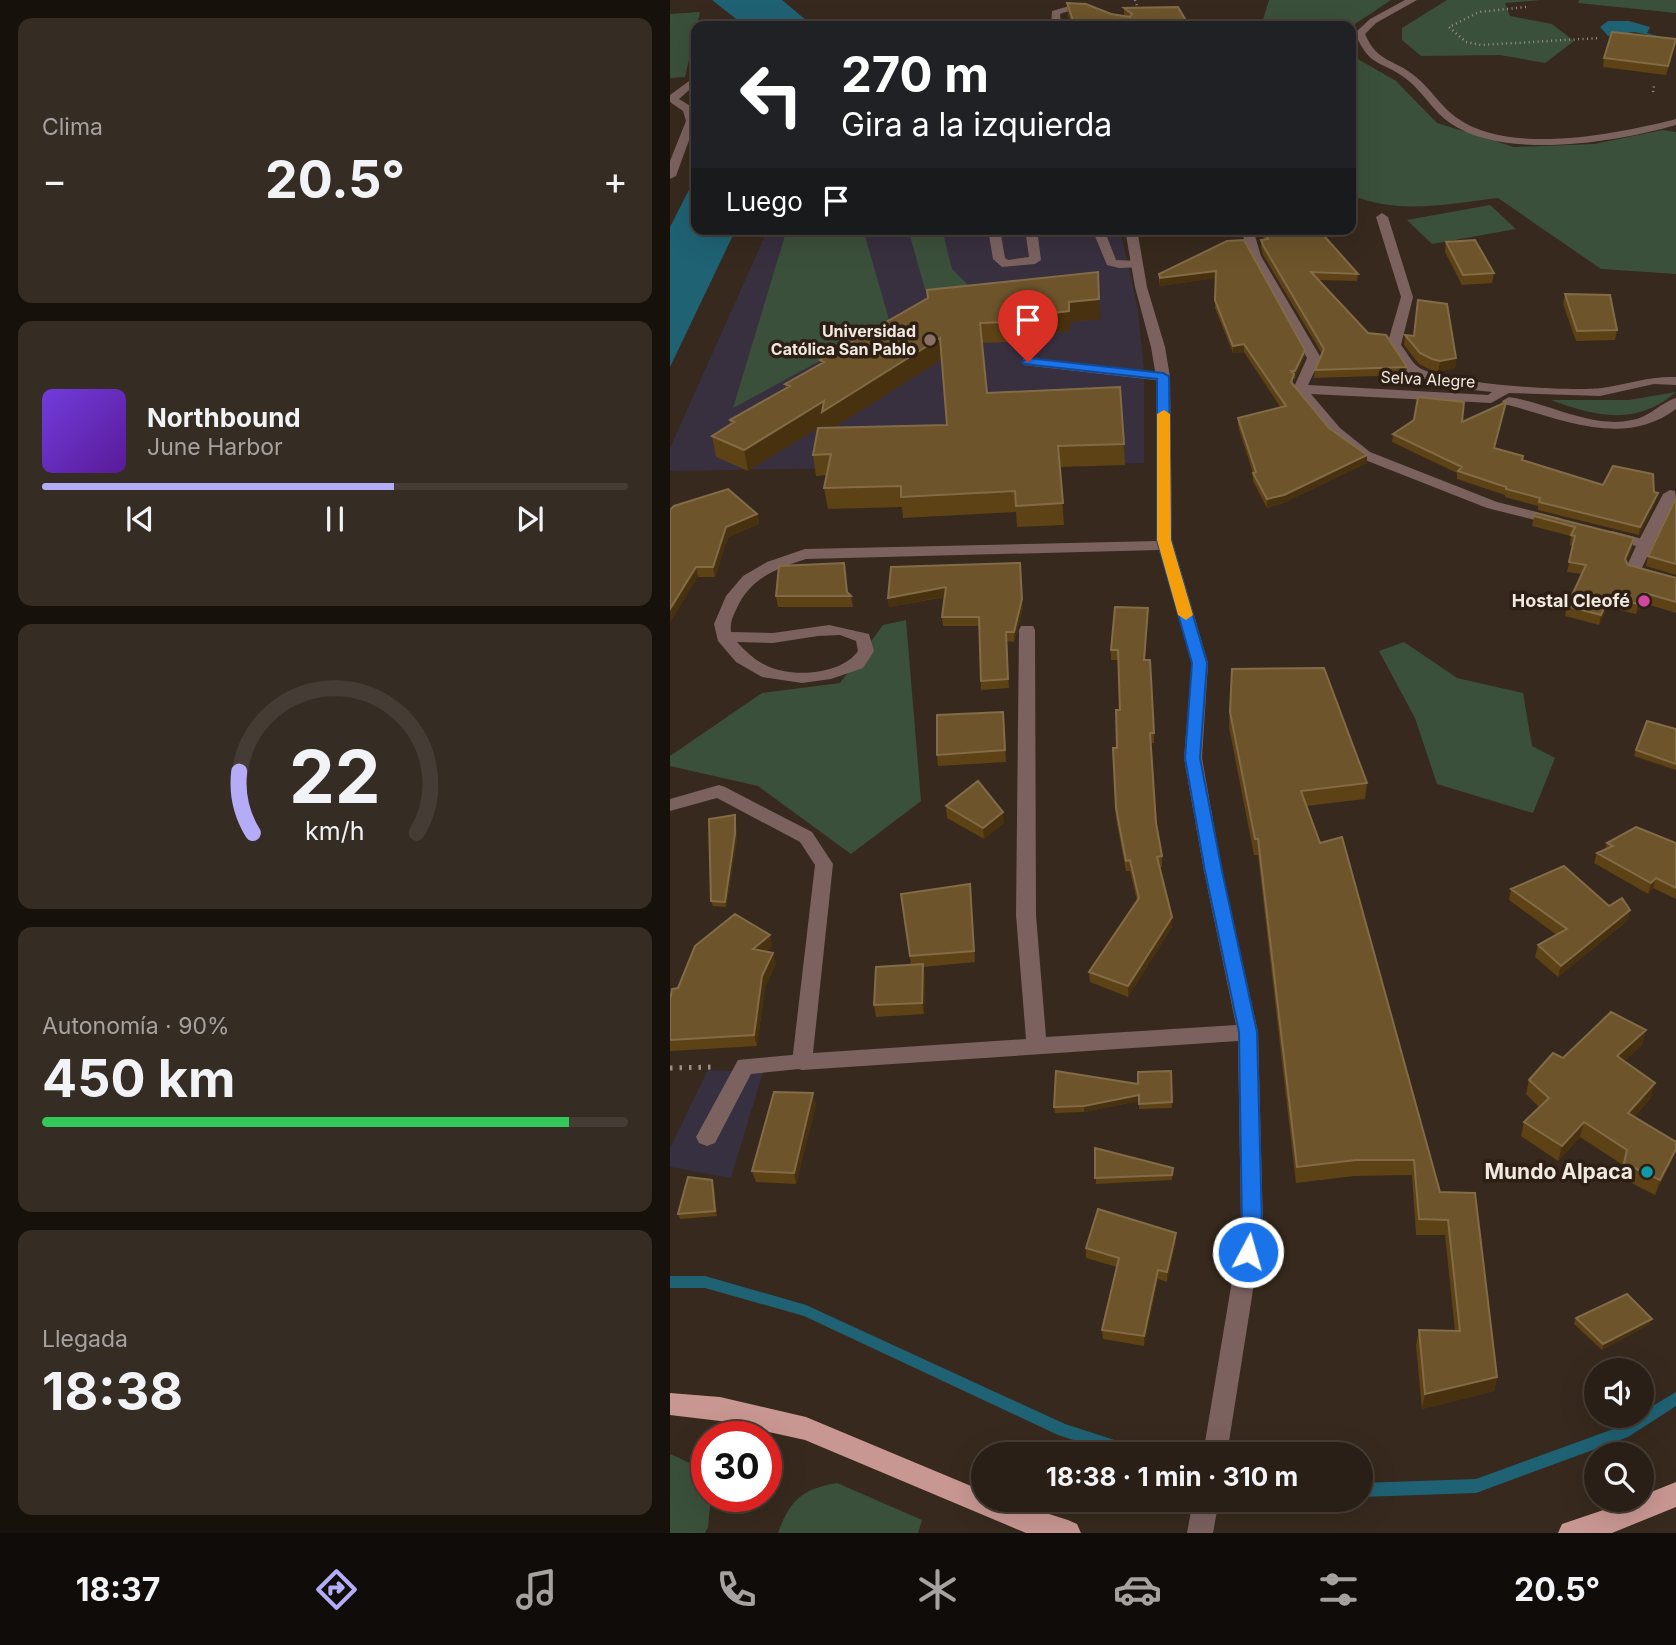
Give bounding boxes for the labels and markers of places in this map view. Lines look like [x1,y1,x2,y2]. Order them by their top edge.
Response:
pin [998,290,1058,362]
place label: Universidad Católica San Pablo [771,321,916,359]
marker: Universidad Católica San Pablo [922,332,938,348]
place label: Hostal Cleofé [1512,590,1630,611]
marker: Hostal Cleofé [1636,593,1652,609]
place label: Mundo Alpaca [1484,1159,1633,1184]
marker: Mundo Alpaca [1639,1164,1655,1180]

